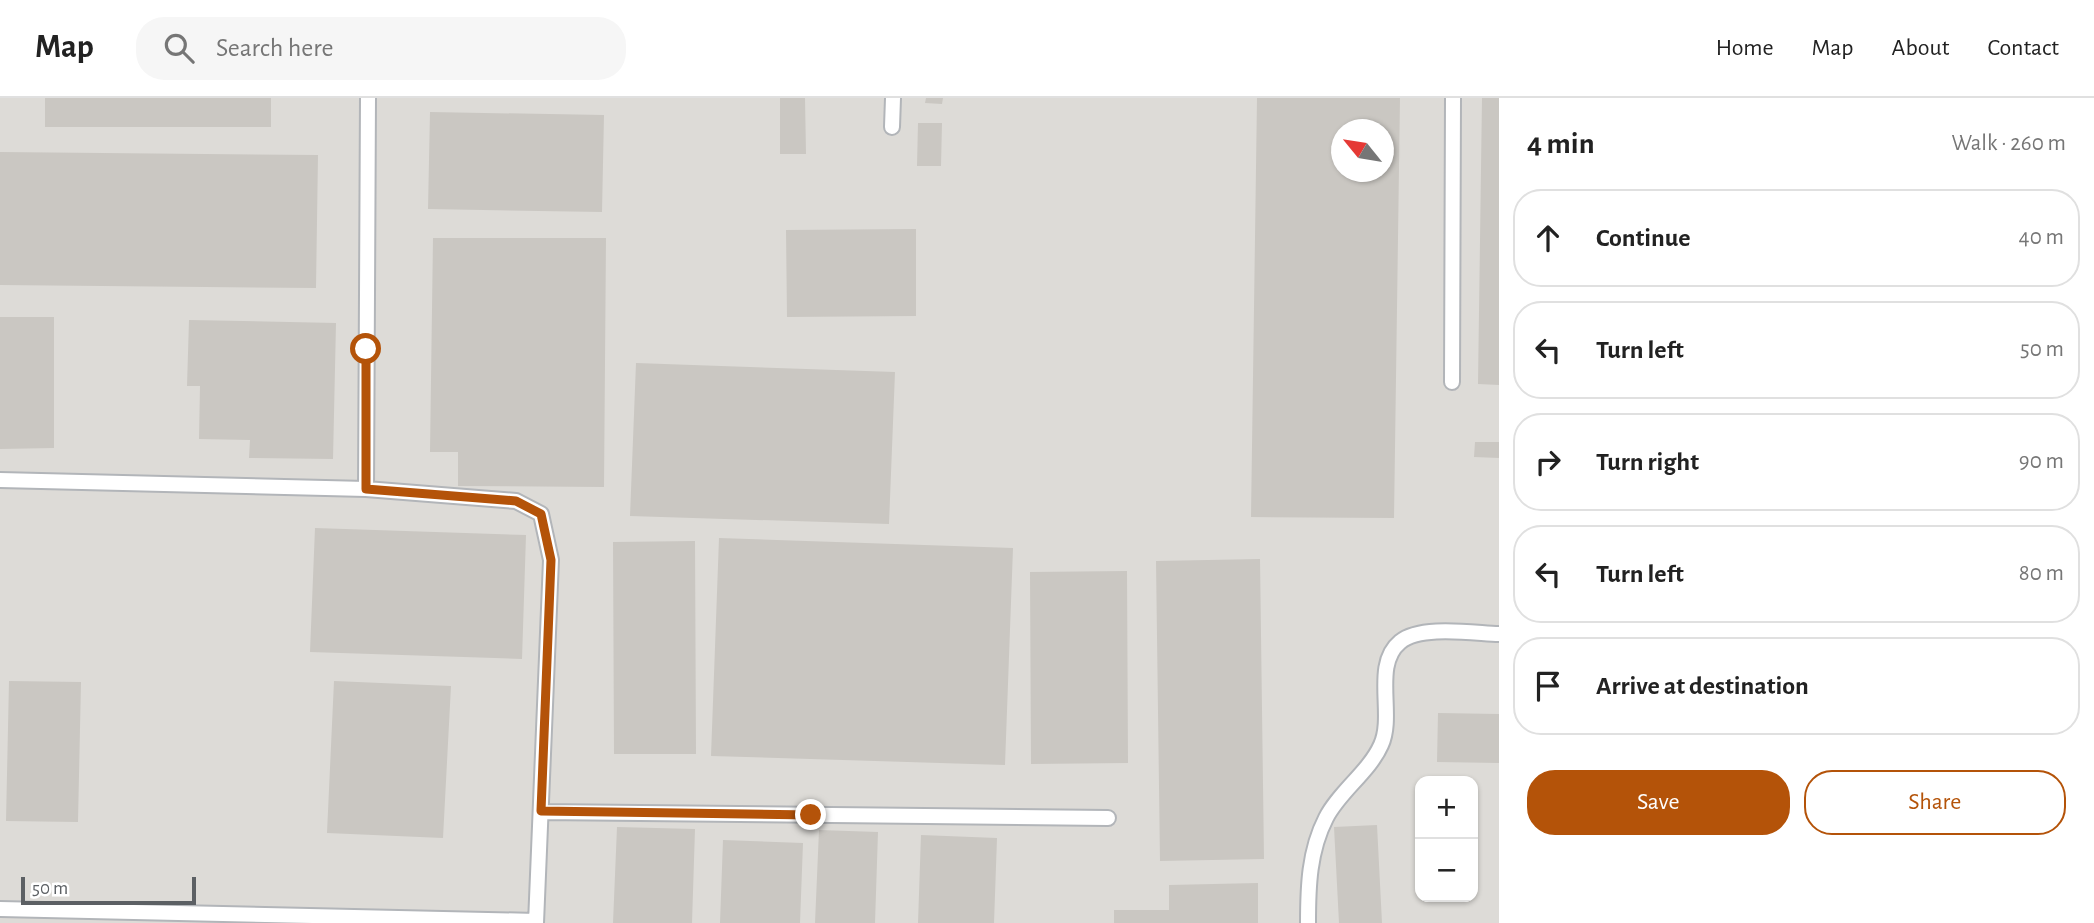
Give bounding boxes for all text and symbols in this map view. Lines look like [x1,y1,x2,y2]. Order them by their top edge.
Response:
search box [136,17,626,80]
icon: search [160,29,198,67]
text: Map [35,31,94,64]
text: Search here [216,35,334,61]
text: Home [1716,36,1774,60]
text: Map [1812,36,1854,60]
text: About [1892,36,1949,60]
text: Contact [1987,36,2059,60]
north arrow [1331,119,1394,182]
text: 4 min [1527,129,1595,159]
text: Walk · 260 m [1951,132,2066,155]
icon: ahead [1529,219,1567,257]
text: Continue [1596,225,1691,251]
text: 40 m [2019,226,2064,249]
icon: left [1529,331,1567,369]
route start [350,333,381,364]
text: Turn left [1596,337,1684,363]
text: 50 m [2020,338,2064,361]
icon: right [1529,443,1567,481]
text: Turn right [1596,449,1699,475]
text: 90 m [2019,450,2064,473]
icon: left [1529,555,1567,593]
text: Turn left [1596,561,1684,587]
text: 80 m [2019,562,2064,585]
icon: arrive [1529,667,1567,705]
text: Arrive at destination [1596,673,1809,699]
button: Save [1527,770,1790,835]
button: Share [1804,770,2066,835]
map controls [1415,776,1478,902]
button: + [1415,776,1478,839]
route end [795,799,826,830]
button: − [1415,839,1478,902]
scale bar [21,874,196,906]
text: 50 m [32,879,68,898]

